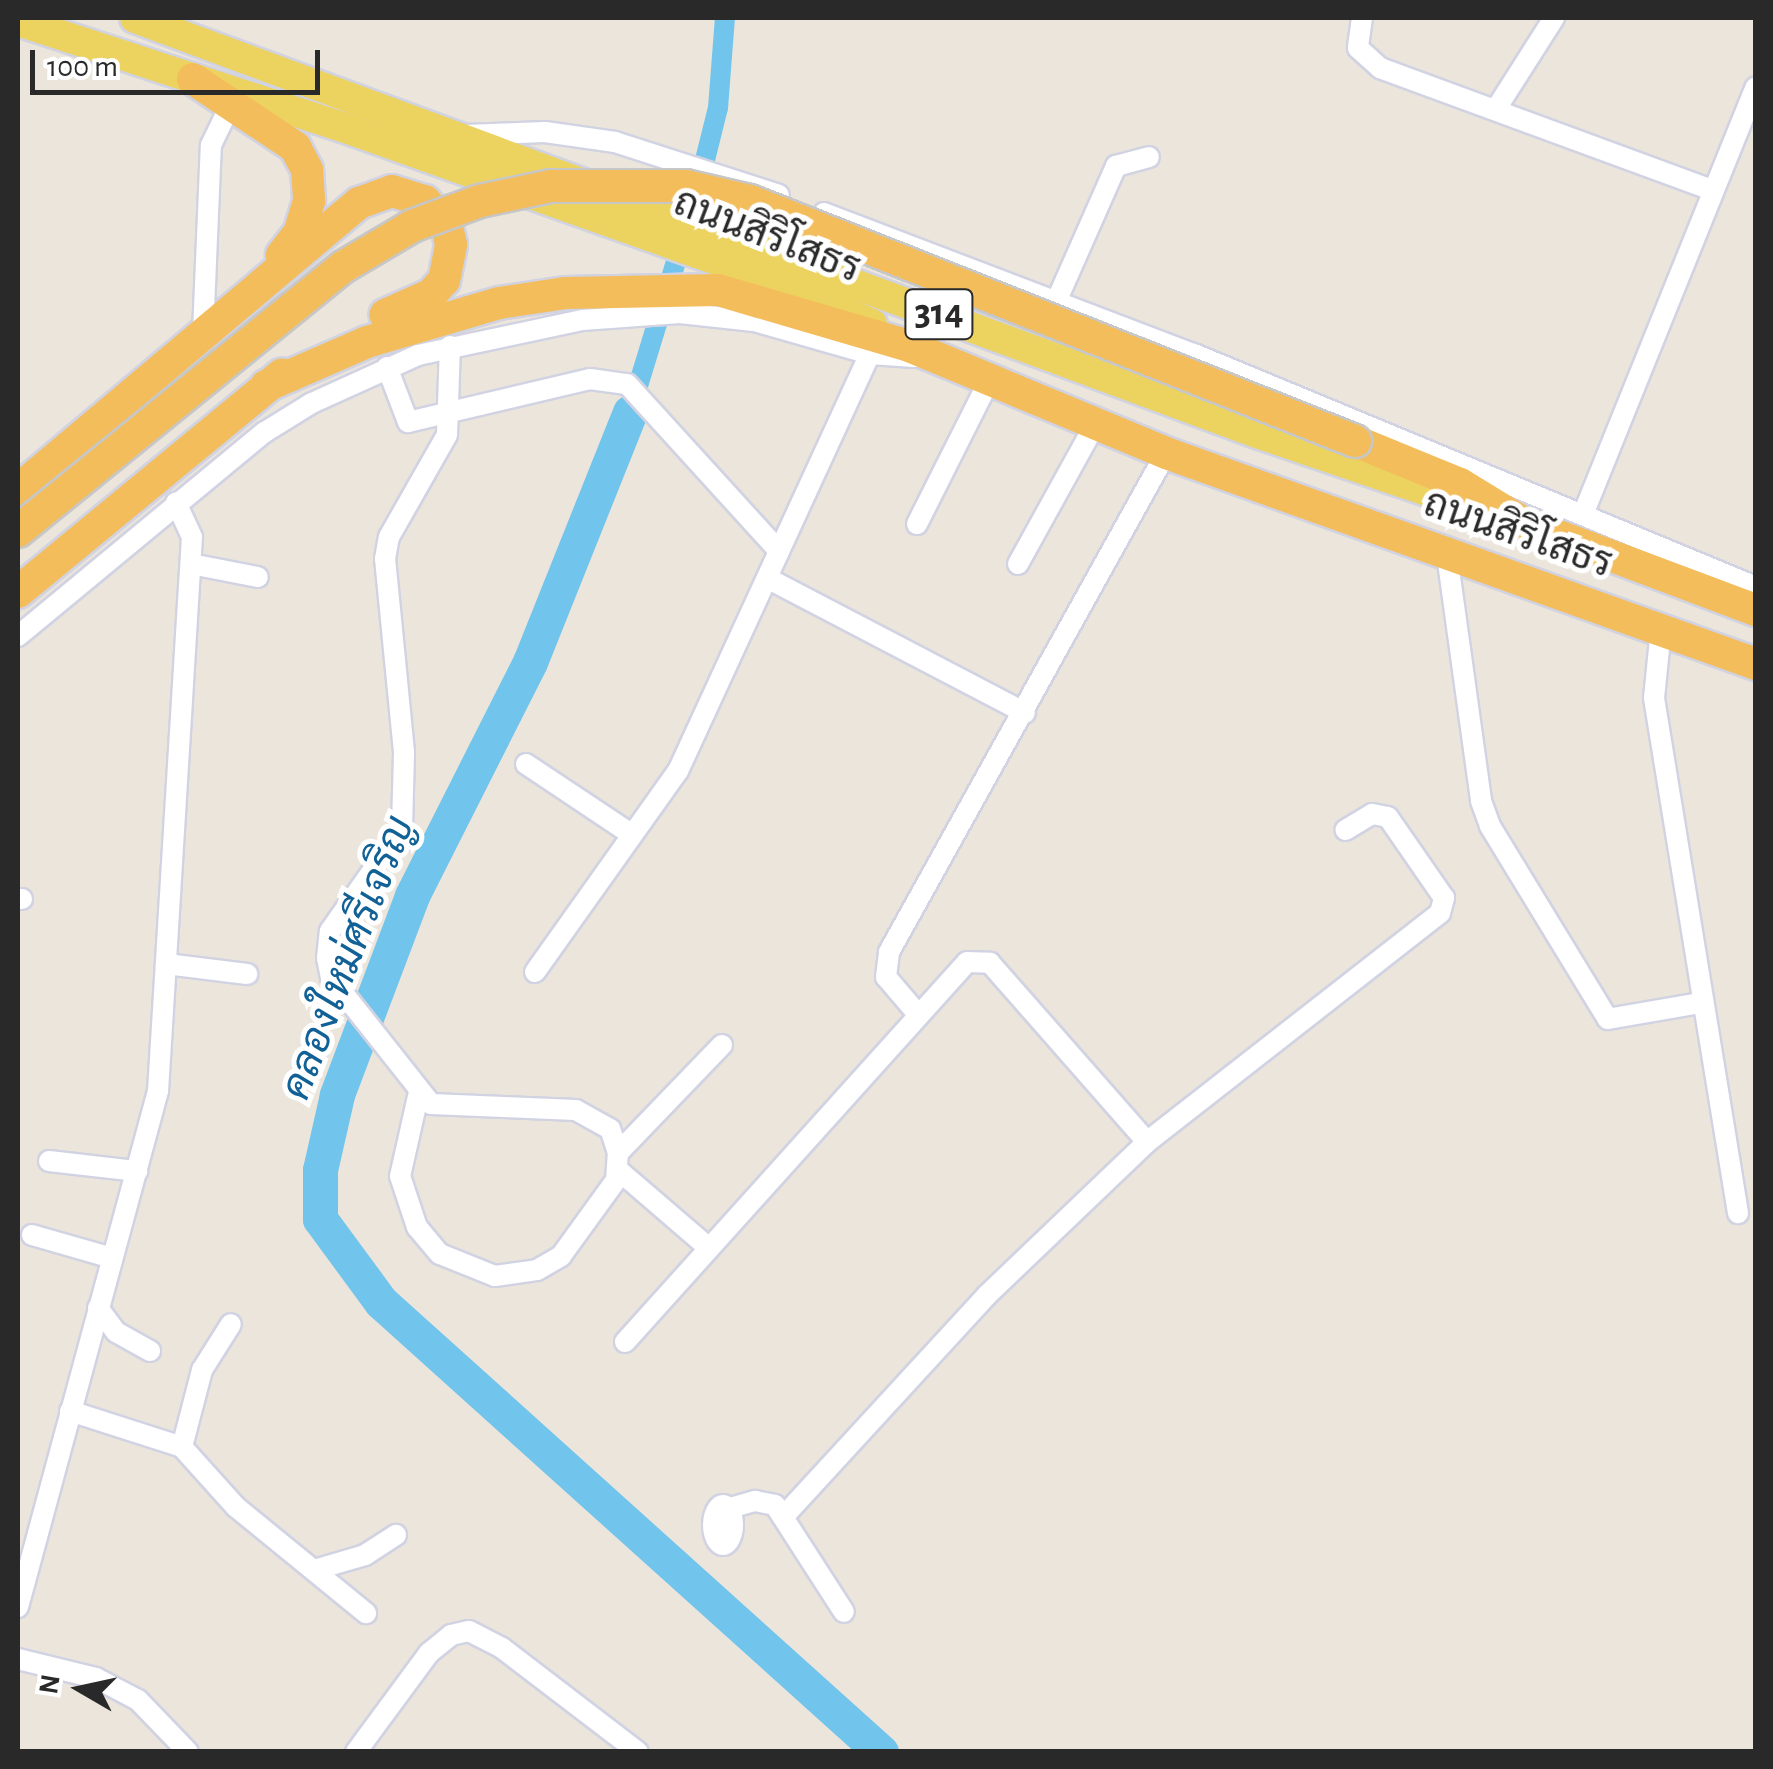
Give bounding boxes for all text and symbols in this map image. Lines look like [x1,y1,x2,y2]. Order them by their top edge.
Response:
scale bar [35,30,325,92]
text: 100 m [47,52,118,82]
street label: ถนนสิริโสธร [667,178,867,294]
road number: 314 [904,281,974,347]
street label: ถนนสิริโสธร [1417,479,1619,589]
water label: คลองใหม่ศรีเจริญ [271,809,425,1107]
north arrow [30,1639,130,1739]
text: N [35,1673,66,1696]

